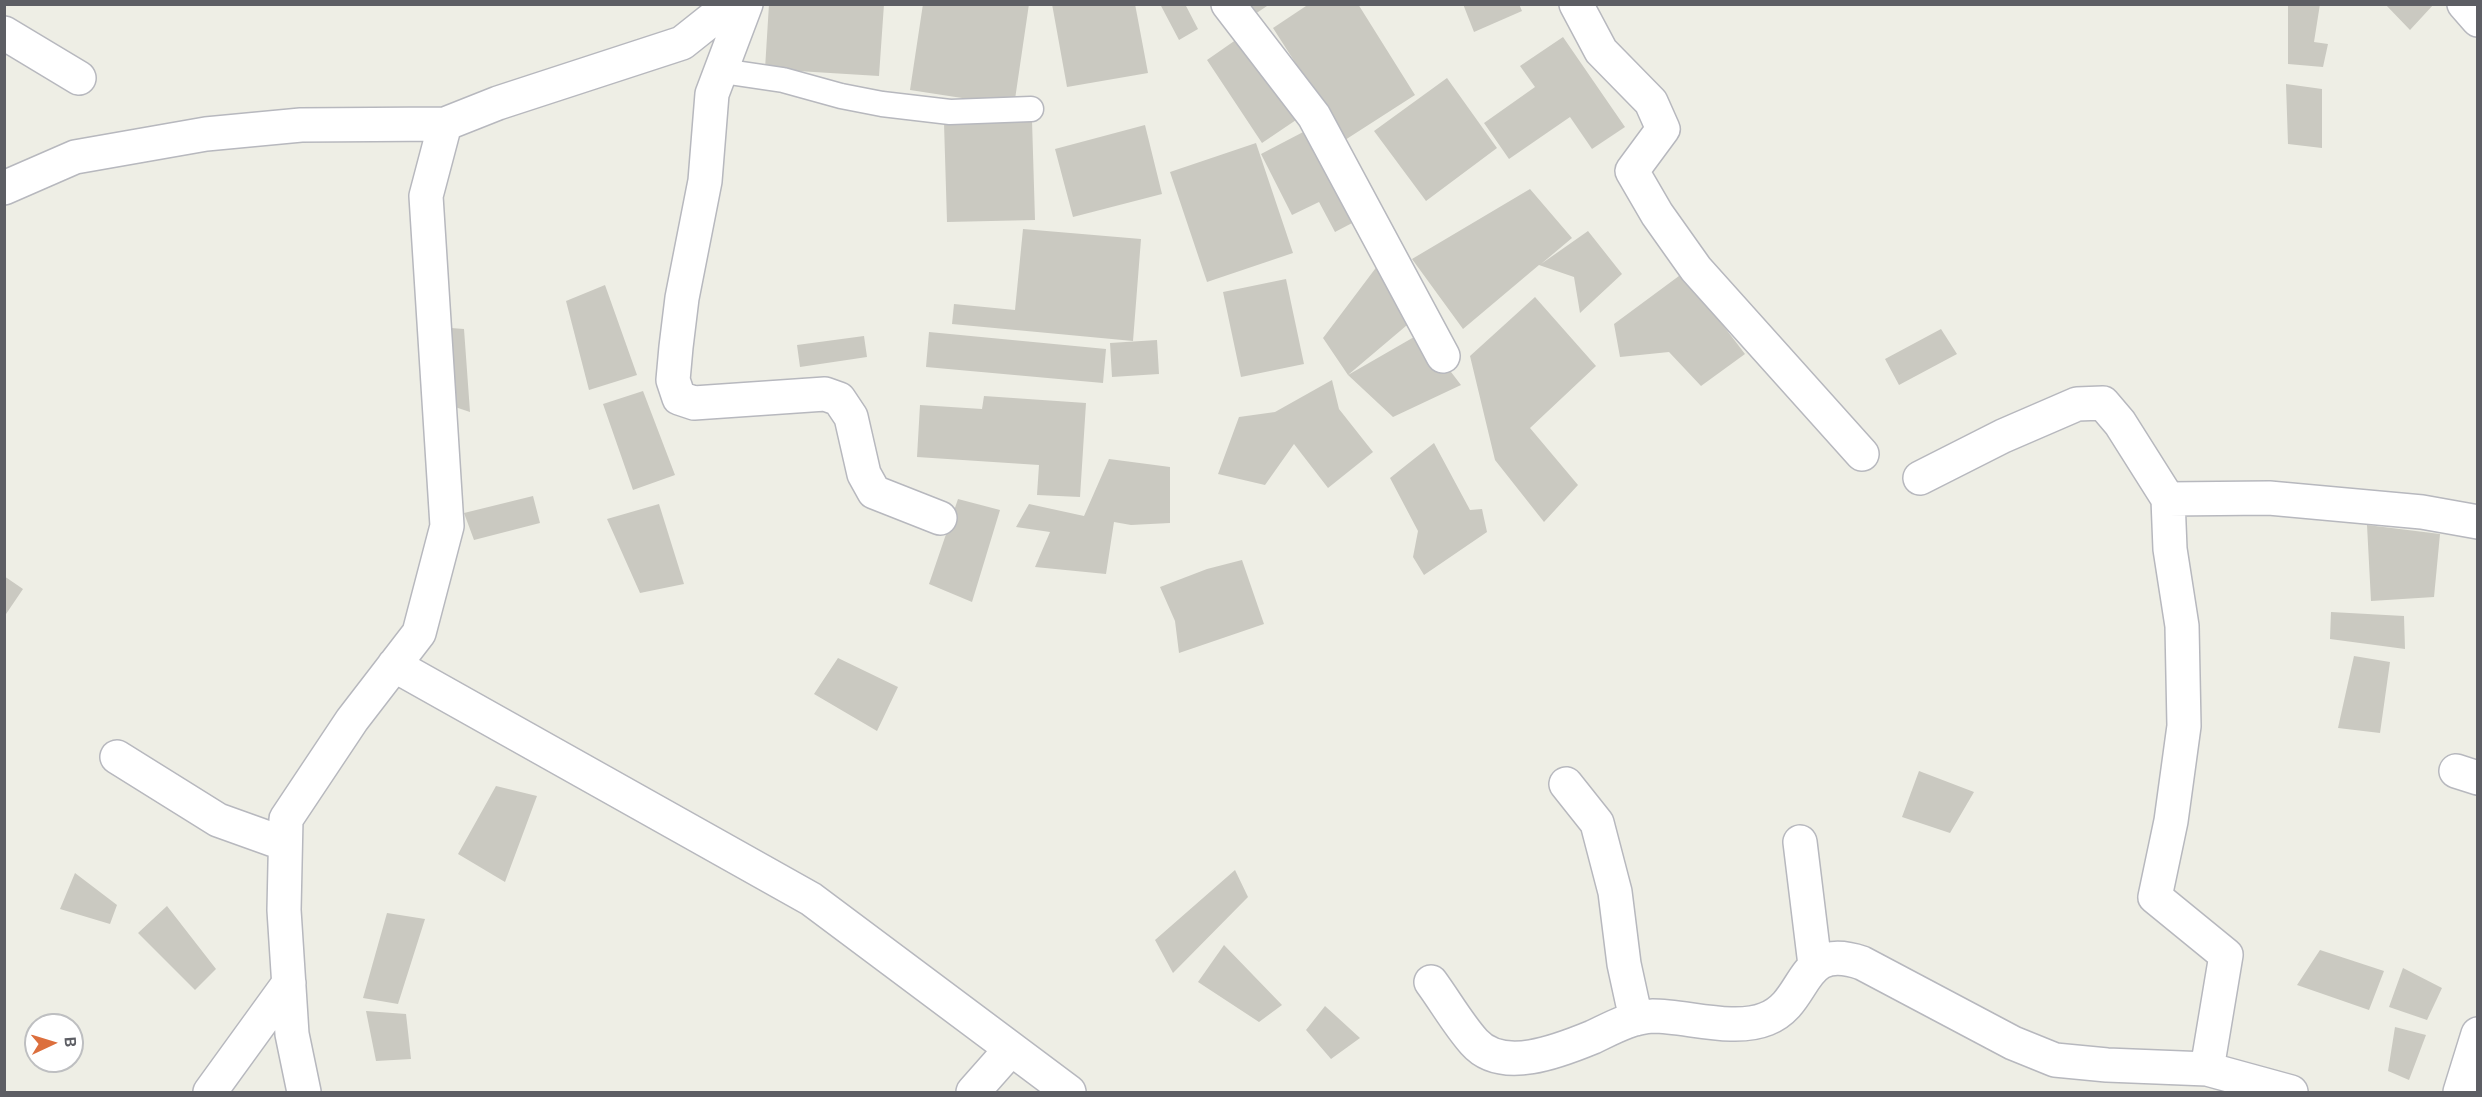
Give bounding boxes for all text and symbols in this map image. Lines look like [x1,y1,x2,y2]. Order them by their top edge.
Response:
north arrow [24,1013,84,1073]
text: B [60,1036,81,1048]

